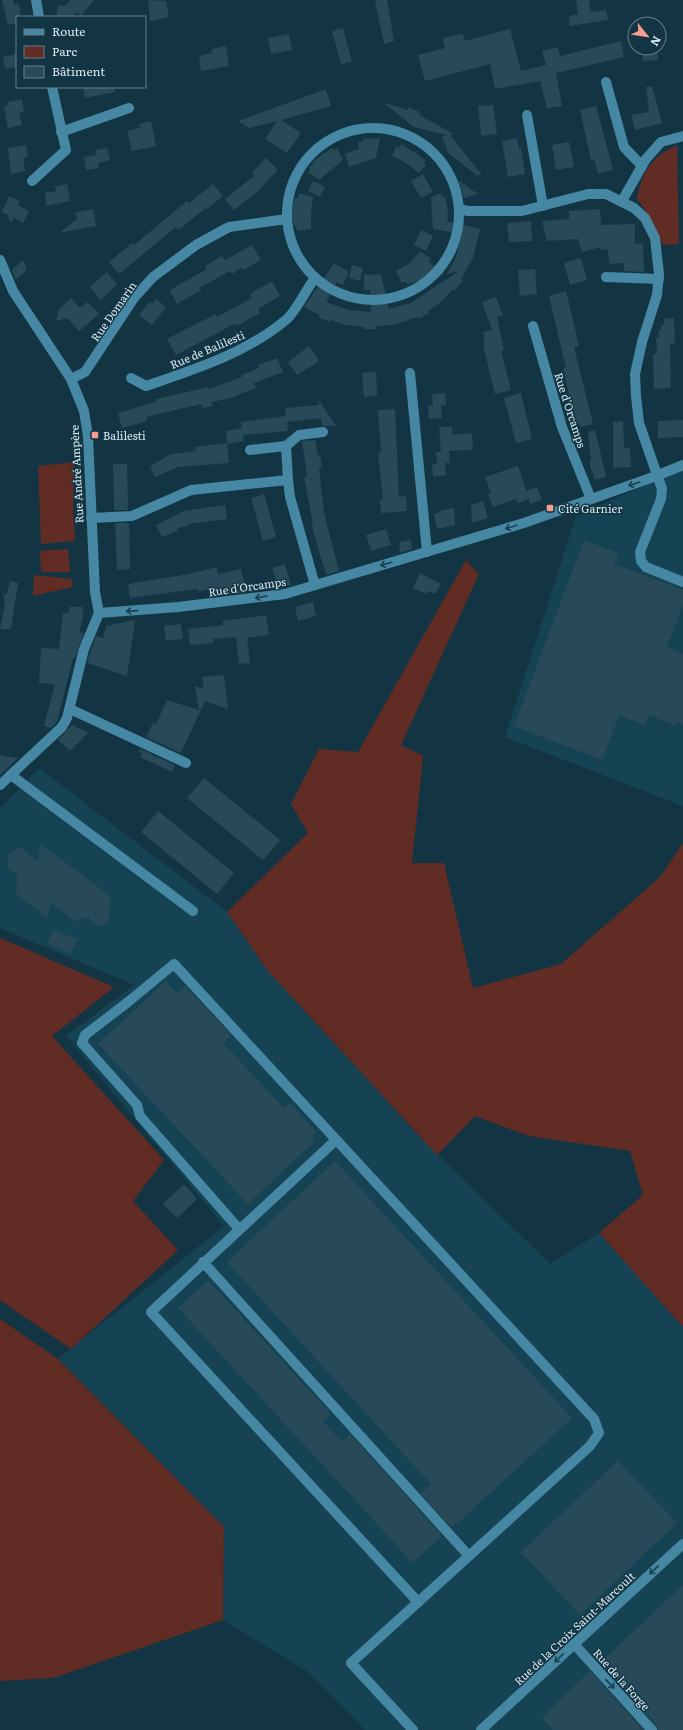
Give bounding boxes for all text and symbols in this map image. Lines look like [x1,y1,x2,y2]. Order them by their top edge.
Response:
legend [16,16,146,88]
north arrow [627,16,667,56]
text: Route [52,22,86,40]
text: N [647,34,666,49]
text: Parc [52,42,77,60]
text: Bâtiment [52,62,105,80]
street label: Rue Domarin [86,278,140,344]
street label: Rue de Balilesti [167,326,247,372]
street label: Rue d'Orcamps [551,370,591,450]
street label: Rue André Ampère [65,424,87,524]
place label: Balilesti [103,427,146,443]
marker: Balilesti [90,430,100,440]
one-way arrow [628,480,640,488]
place label: Cité Garnier [558,500,623,516]
marker: Cité Garnier [545,503,555,513]
one-way arrow [504,524,517,531]
one-way arrow [380,561,393,568]
street label: Rue d'Orcamps [207,573,287,599]
one-way arrow [255,593,268,601]
one-way arrow [125,607,138,614]
one-way arrow [650,1565,660,1574]
street label: Rue de la Croix Saint-Marcoult [510,1567,638,1688]
street label: Rue de la Forge [590,1645,654,1714]
one-way arrow [554,1654,564,1663]
one-way arrow [605,1679,614,1689]

